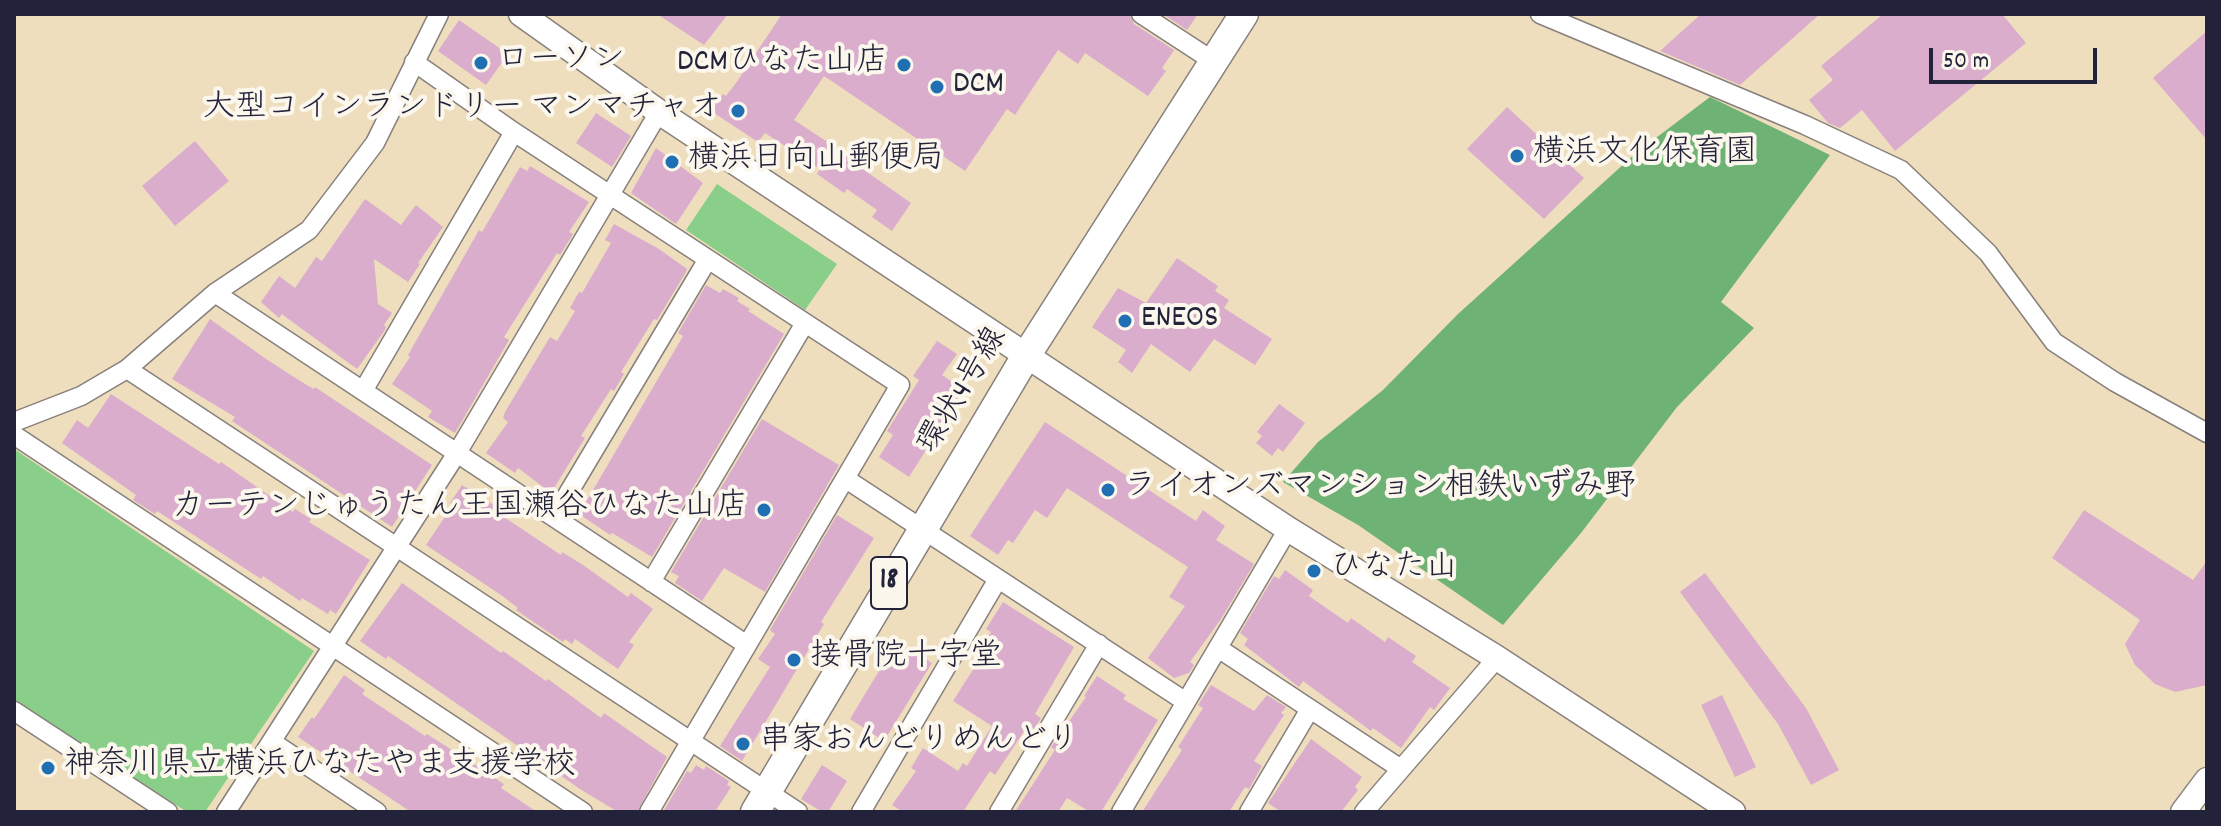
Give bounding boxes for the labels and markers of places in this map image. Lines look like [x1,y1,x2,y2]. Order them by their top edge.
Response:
place label: ローソン [497,44,625,82]
place label: DCMひなた山店 [677,46,888,84]
marker: ローソン [472,54,490,72]
marker: DCMひなた山店 [895,56,913,74]
place label: DCM [953,68,1004,106]
marker: DCM [928,78,946,96]
place label: 大型コインランドリー マンマチャオ [203,92,722,130]
marker: 大型コインランドリー マンマチャオ [729,102,747,120]
place label: 横浜文化保育園 [1533,137,1757,175]
place label: 横浜日向山郵便局 [688,143,944,181]
marker: 横浜文化保育園 [1508,147,1526,165]
marker: 横浜日向山郵便局 [663,153,681,171]
place label: ENEOS [1141,302,1218,340]
marker: ENEOS [1116,312,1134,330]
place label: ライオンズマンション相鉄いずみ野 [1124,471,1636,509]
marker: ライオンズマンション相鉄いずみ野 [1099,481,1117,499]
place label: カーテンじゅうたん王国瀬谷ひなた山店 [172,491,748,529]
marker: カーテンじゅうたん王国瀬谷ひなた山店 [755,501,773,519]
place label: ひなた山 [1330,552,1458,590]
marker: ひなた山 [1305,562,1323,580]
place label: 接骨院十字堂 [810,641,1002,679]
marker: 接骨院十字堂 [785,651,803,669]
place label: 串家おんどりめんどり [759,725,1079,763]
marker: 串家おんどりめんどり [734,735,752,753]
place label: 神奈川県立横浜ひなたやま支援学校 [64,749,576,787]
marker: 神奈川県立横浜ひなたやま支援学校 [39,759,57,777]

